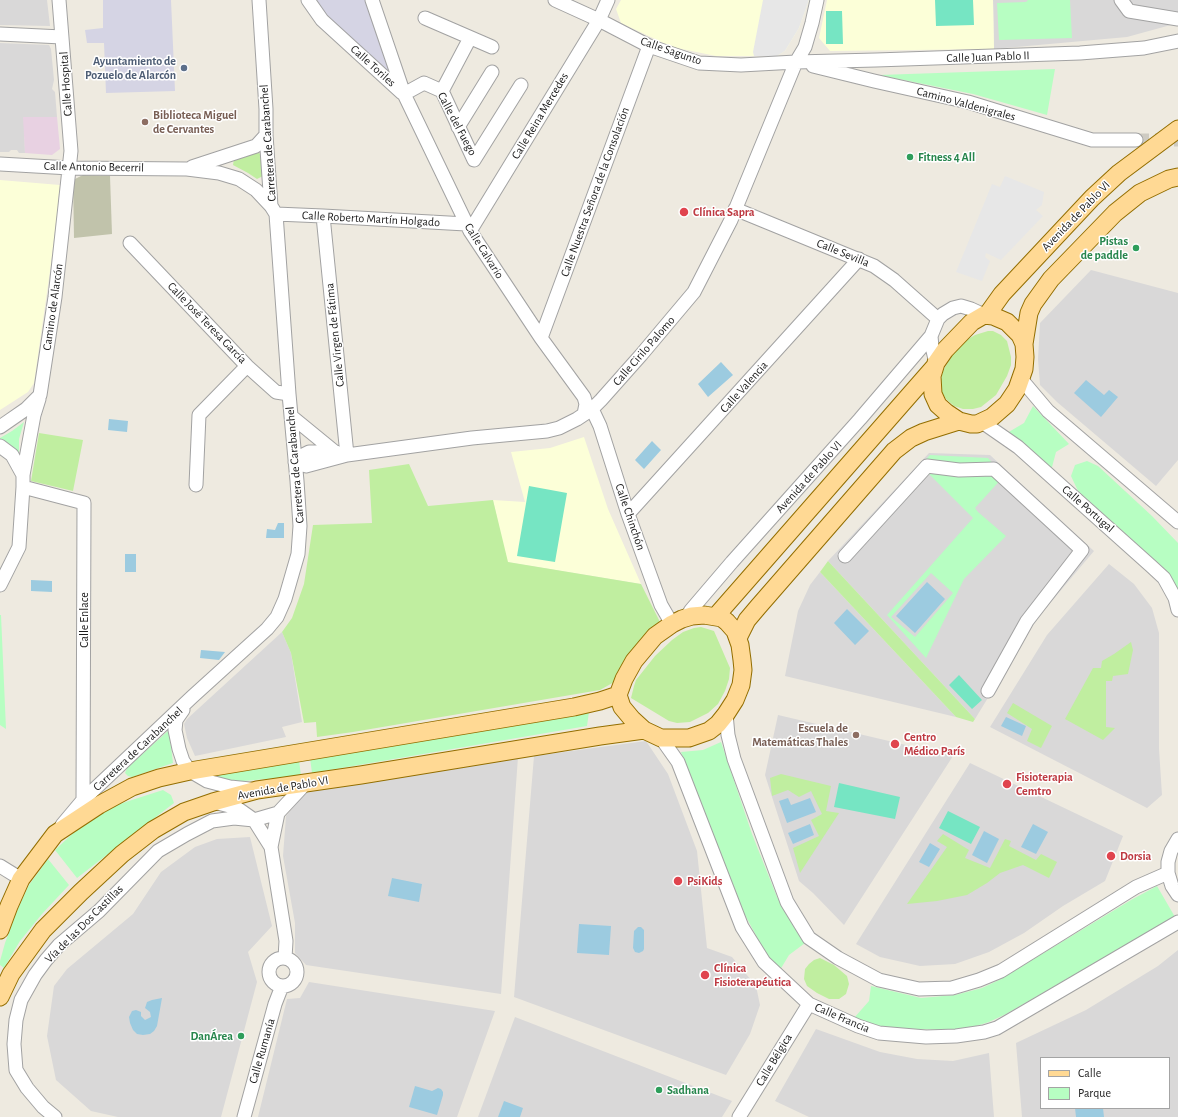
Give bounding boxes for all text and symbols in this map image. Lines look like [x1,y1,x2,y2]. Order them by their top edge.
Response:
street label: Calle Sagunto [639,34,703,68]
street label: Calle Toriles [347,42,399,90]
street label: Calle Juan Pablo II [946,48,1030,66]
street label: Calle Hospital [57,51,75,117]
place label: Ayuntamiento de Pozuelo de Alarcón [85,54,176,82]
marker: Ayuntamiento de Pozuelo de Alarcón [179,63,189,73]
street label: Calle Reina Mercedes [508,70,572,162]
street label: Carretera de Carabanchel [257,84,279,202]
street label: Camino Valdenigrales [915,84,1017,124]
street label: Calle del Fuego [434,90,480,158]
street label: Calle Nuestra Señora de la Consolación [558,105,632,279]
place label: Biblioteca Miguel de Cervantes [153,108,237,136]
marker: Biblioteca Miguel de Cervantes [140,117,150,127]
place label: Fitness 4 All [918,150,975,164]
marker: Fitness 4 All [905,152,915,162]
street label: Calle Antonio Becerril [44,159,144,175]
street label: Avenida de Pablo VI [1039,178,1113,254]
place label: Clínica Sapra [693,205,755,219]
marker: Clínica Sapra [678,206,690,218]
street label: Calle Roberto Martín Holgado [302,208,440,230]
street label: Calle Calvario [461,220,507,282]
place label: Pistas de paddle [1081,234,1128,262]
street label: Calle Sevilla [815,236,871,270]
marker: Pistas de paddle [1131,243,1141,253]
street label: Camino de Alarcón [40,263,66,351]
street label: Calle José Teresa García [164,279,250,367]
street label: Calle Virgen de Fátima [322,282,348,388]
street label: Calle Cirilo Palomo [610,313,678,389]
street label: Calle Valencia [717,358,771,416]
street label: Carretera de Carabanchel [283,406,307,524]
street label: Avenida de Pablo VI [773,438,845,516]
street label: Calle Chinchón [612,482,648,552]
street label: Calle Portugal [1059,482,1117,536]
street label: Calle Enlace [77,592,91,648]
street label: Carretera de Carabanchel [90,704,186,794]
place label: Escuela de Matemáticas Thales [752,721,848,749]
marker: Escuela de Matemáticas Thales [851,730,861,740]
place label: Centro Médico París [904,730,965,758]
marker: Centro Médico París [889,738,901,750]
place label: Fisioterapia Cemtro [1016,770,1073,798]
street label: Avenida de Pablo VI [236,773,330,803]
marker: Fisioterapia Cemtro [1001,778,1013,790]
place label: Dorsia [1120,849,1151,863]
marker: Dorsia [1105,850,1117,862]
place label: PsiKids [687,874,722,888]
marker: PsiKids [672,875,684,887]
street label: Vía de las Dos Castillas [42,882,126,966]
place label: Clínica Fisioterapéutica [714,961,791,989]
marker: Clínica Fisioterapéutica [699,969,711,981]
street label: Calle Francia [812,1000,872,1036]
street label: Calle Rumanía [246,1017,278,1085]
place label: DanÁrea [190,1029,233,1043]
marker: DanÁrea [236,1031,246,1041]
street label: Calle Bélgica [753,1031,795,1089]
legend [1040,1057,1170,1109]
text: Calle [1078,1067,1101,1079]
place label: Sadhana [667,1083,709,1097]
marker: Sadhana [654,1085,664,1095]
text: Parque [1078,1087,1111,1099]

